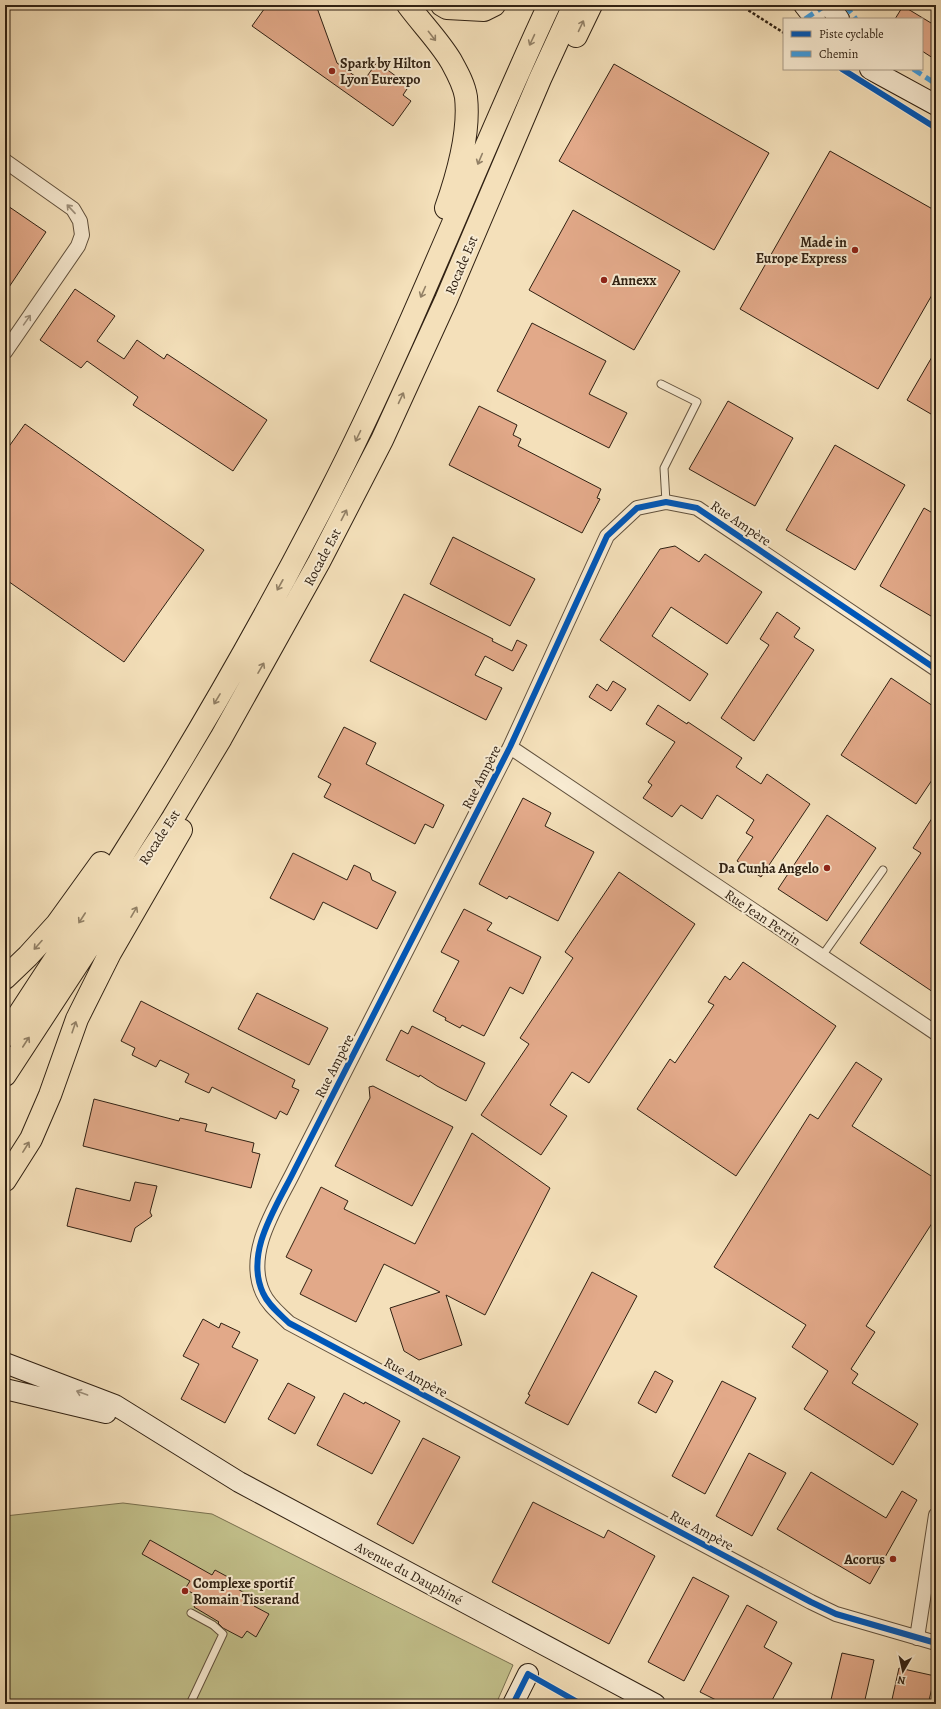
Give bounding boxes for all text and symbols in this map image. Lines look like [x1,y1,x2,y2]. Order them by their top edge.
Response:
legend [783,18,923,70]
one-way arrow [578,20,585,32]
text: Piste cyclable [819,26,884,42]
one-way arrow [428,30,436,41]
one-way arrow [528,34,535,46]
text: Chemin [819,46,859,62]
place label: Spark by Hilton Lyon Eurexpo [340,54,431,89]
marker: Spark by Hilton Lyon Eurexpo [327,66,337,76]
one-way arrow [476,153,483,165]
one-way arrow [67,204,76,214]
street label: Rocade Est [441,232,483,298]
place label: Made in Europe Express [756,233,847,268]
marker: Made in Europe Express [850,245,860,255]
place label: Annexx [611,271,656,290]
marker: Annexx [599,275,609,285]
one-way arrow [419,286,427,298]
one-way arrow [23,314,31,325]
one-way arrow [398,393,405,405]
one-way arrow [354,430,361,442]
street label: Rue Ampère [707,496,775,551]
one-way arrow [341,509,348,521]
street label: Rocade Est [299,525,346,589]
one-way arrow [276,579,284,591]
one-way arrow [258,662,266,674]
one-way arrow [213,693,221,704]
street label: Rue Ampère [457,742,506,812]
street label: Rocade Est [134,806,185,869]
place label: Da Cunha Angelo [719,859,819,878]
marker: Da Cunha Angelo [822,863,832,873]
street label: Rue Jean Perrin [721,885,805,950]
one-way arrow [131,906,138,918]
one-way arrow [78,912,86,923]
one-way arrow [33,940,42,950]
one-way arrow [71,1021,79,1033]
street label: Rue Ampère [310,1031,359,1101]
one-way arrow [22,1037,30,1048]
one-way arrow [22,1141,30,1153]
street label: Rue Ampère [381,1353,451,1402]
one-way arrow [77,1388,89,1396]
street label: Rue Ampère [667,1506,737,1555]
street label: Avenue du Dauphiné [351,1537,466,1610]
place label: Acorus [843,1550,885,1569]
marker: Acorus [888,1554,898,1564]
place label: Complexe sportif Romain Tisserand [193,1574,300,1609]
marker: Complexe sportif Romain Tisserand [180,1586,190,1596]
north arrow [883,1651,923,1691]
text: N [896,1672,907,1688]

